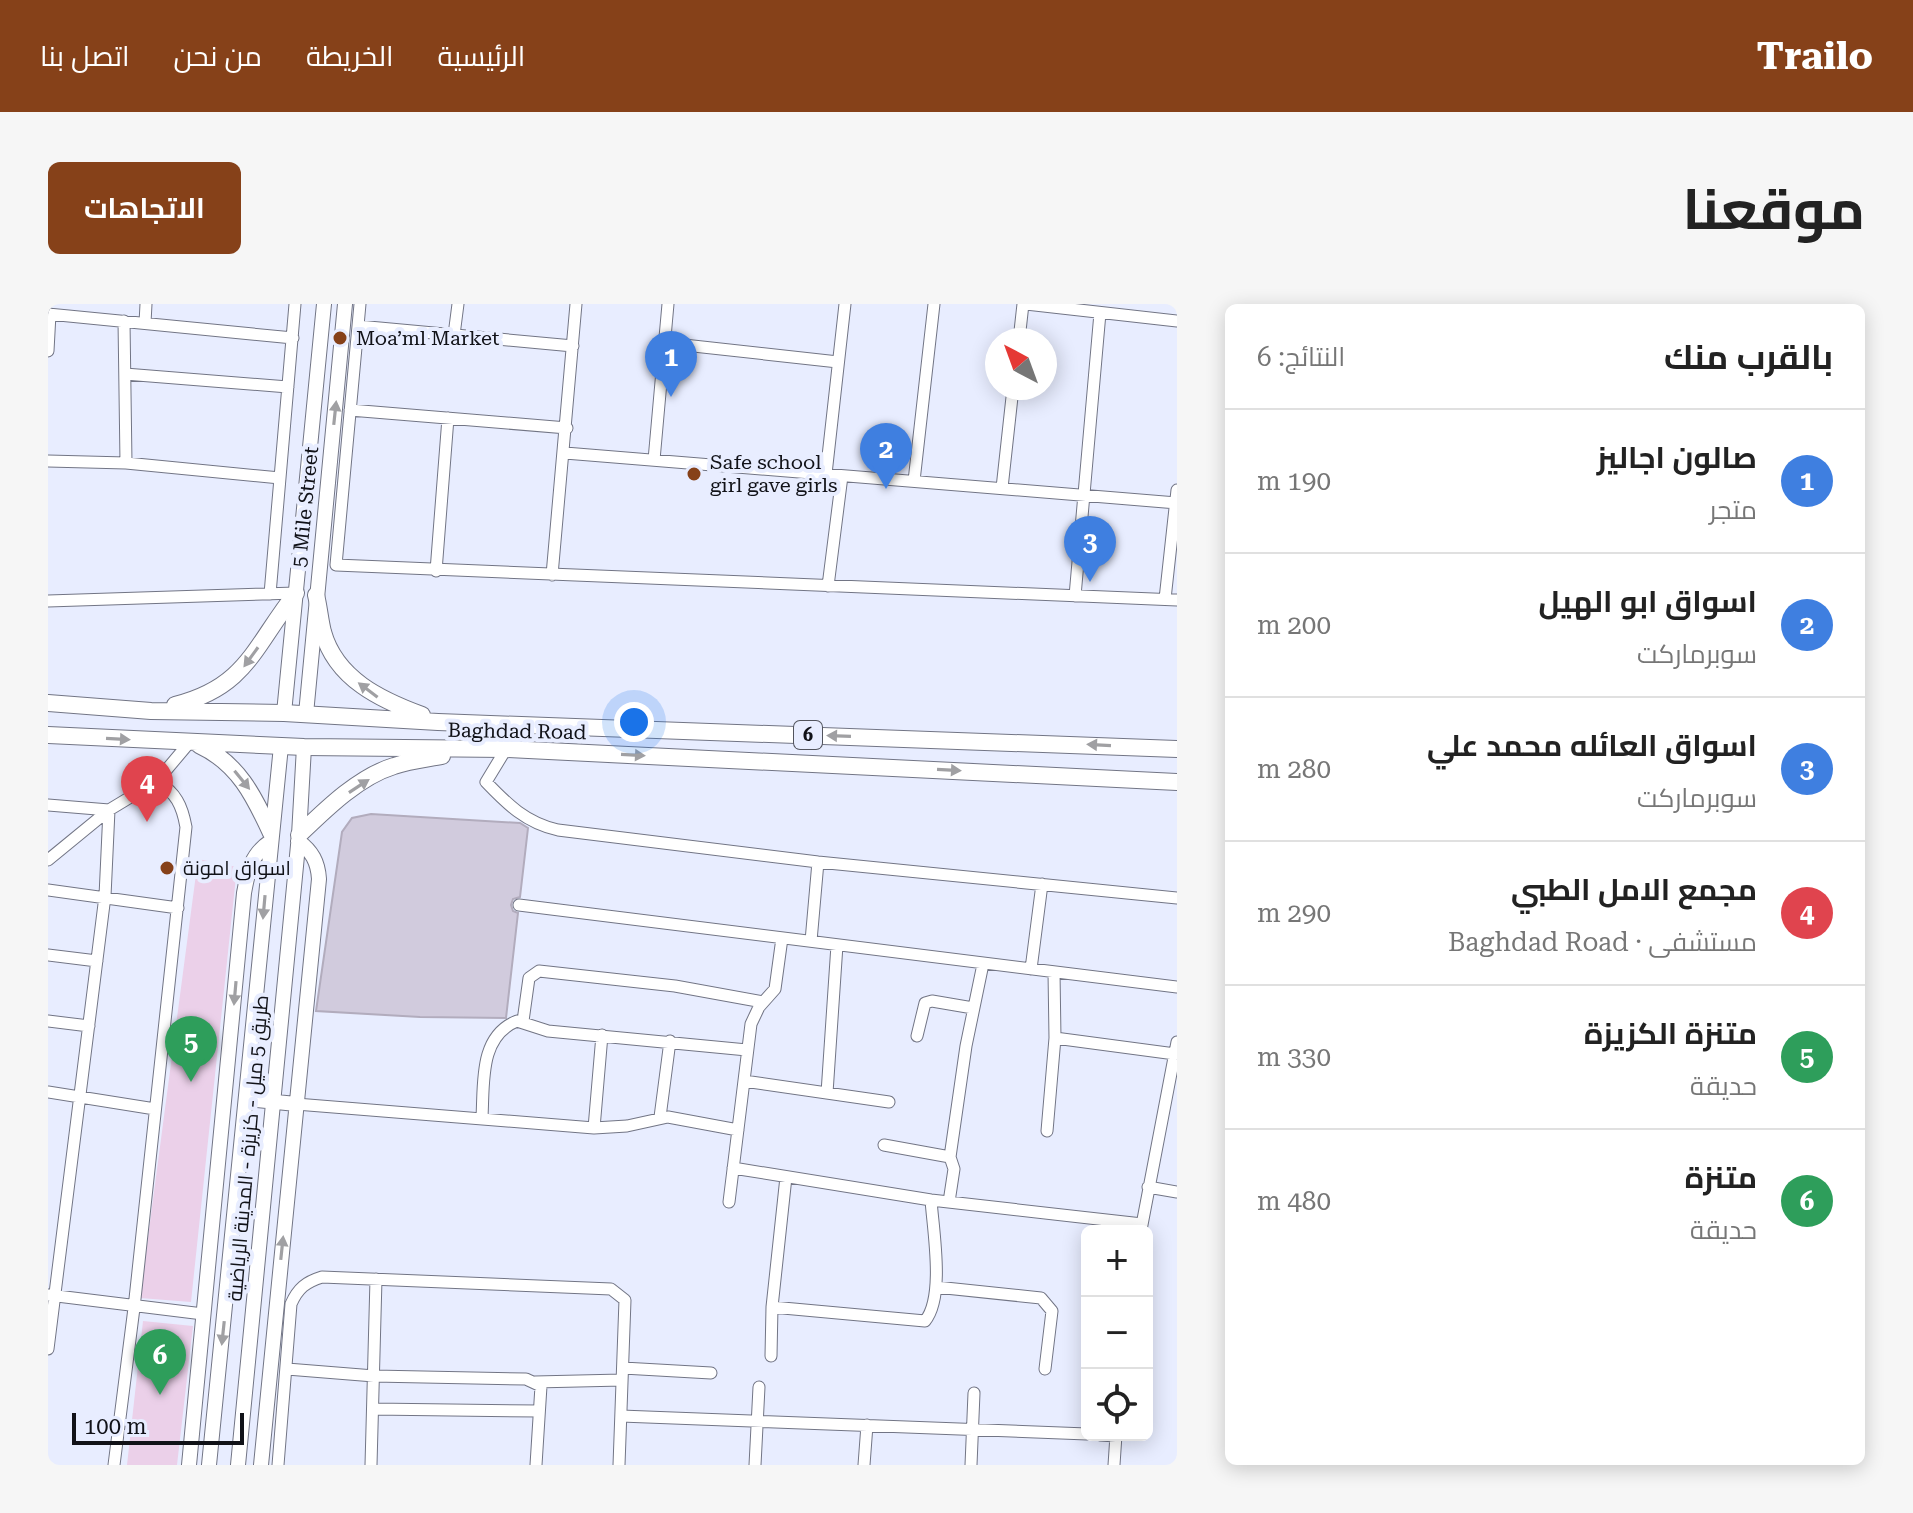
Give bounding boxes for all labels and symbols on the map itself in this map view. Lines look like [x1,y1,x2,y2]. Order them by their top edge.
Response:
place label: Moa’ml Market [356,326,500,350]
north arrow [985,328,1057,400]
marker: Moa’ml Market [331,329,349,347]
pin: 1 [645,331,697,397]
one-way arrow [328,400,341,425]
pin: 2 [860,423,912,489]
street label: 5 Mile Street [287,445,323,569]
place label: Safe school girl gave girls [710,450,837,497]
marker: Safe school girl gave girls [685,465,703,483]
pin: 3 [1064,516,1116,582]
one-way arrow [244,647,260,668]
one-way arrow [357,682,379,698]
your location [614,702,654,742]
street label: Baghdad Road [447,718,587,744]
road number: 6 [794,721,822,749]
one-way arrow [826,729,851,742]
one-way arrow [106,733,131,746]
one-way arrow [1086,739,1111,752]
one-way arrow [621,749,646,762]
pin: 4 [121,756,173,822]
one-way arrow [937,764,962,777]
one-way arrow [233,769,250,789]
one-way arrow [348,778,369,793]
place label: اسواق امونة [183,856,291,881]
marker: اسواق امونة [158,859,176,877]
one-way arrow [258,895,271,920]
one-way arrow [228,981,241,1006]
street label: طريق 5 ميل - كزيزة - المدينة الرياضية [223,994,274,1302]
pin: 5 [165,1016,217,1082]
one-way arrow [276,1235,289,1260]
one-way arrow [216,1321,229,1346]
pin: 6 [134,1329,186,1395]
scale bar [72,1409,244,1445]

